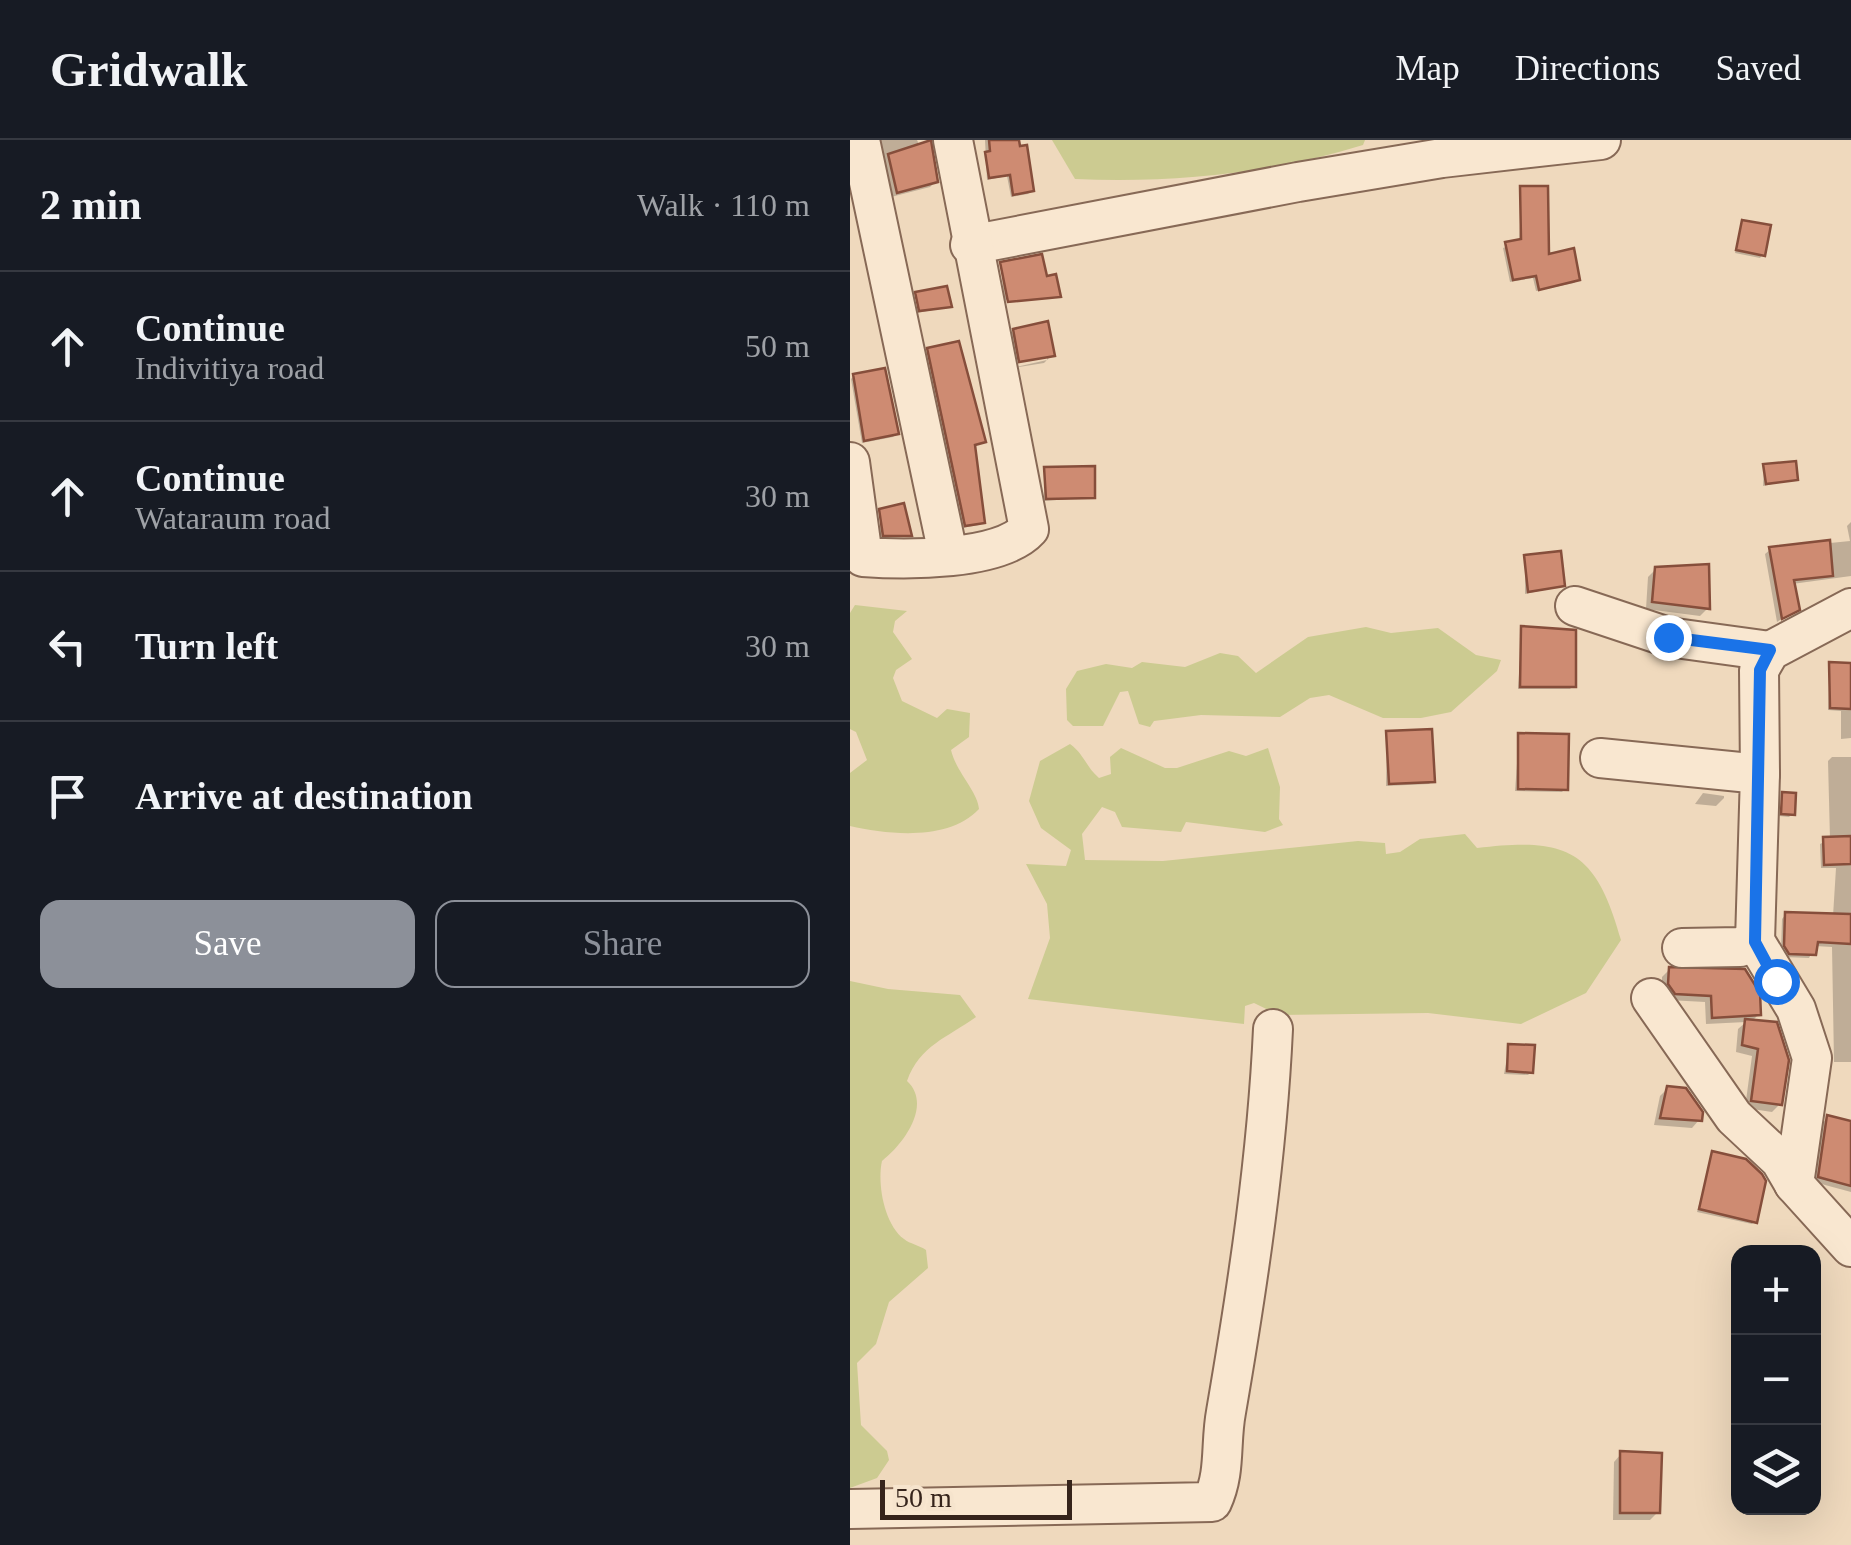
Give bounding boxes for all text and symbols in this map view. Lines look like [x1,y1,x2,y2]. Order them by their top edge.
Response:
text: Gridwalk [50,43,247,96]
text: Map [1396,49,1460,88]
text: Directions [1515,49,1660,88]
text: Saved [1715,49,1801,88]
text: 2 min [40,182,142,228]
text: Walk · 110 m [637,187,810,223]
text: Continue [135,307,285,349]
icon: ahead [40,319,95,374]
text: 50 m [745,328,810,364]
text: Indivitiya road [135,350,324,386]
text: Continue [135,457,285,499]
icon: ahead [40,469,95,524]
text: 30 m [745,478,810,514]
text: Wataraum road [135,500,331,536]
route end [1646,615,1692,661]
icon: left [40,619,95,674]
text: Turn left [135,625,278,667]
text: 30 m [745,628,810,664]
icon: arrive [40,769,95,824]
text: Arrive at destination [135,775,473,817]
button: Save [40,900,415,988]
button: Share [435,900,810,988]
route start [1754,959,1800,1005]
map controls [1731,1245,1821,1515]
button: + [1731,1245,1821,1335]
button: − [1731,1335,1821,1425]
button: layers [1731,1425,1821,1515]
scale bar [880,1475,1072,1520]
text: 50 m [895,1482,952,1513]

